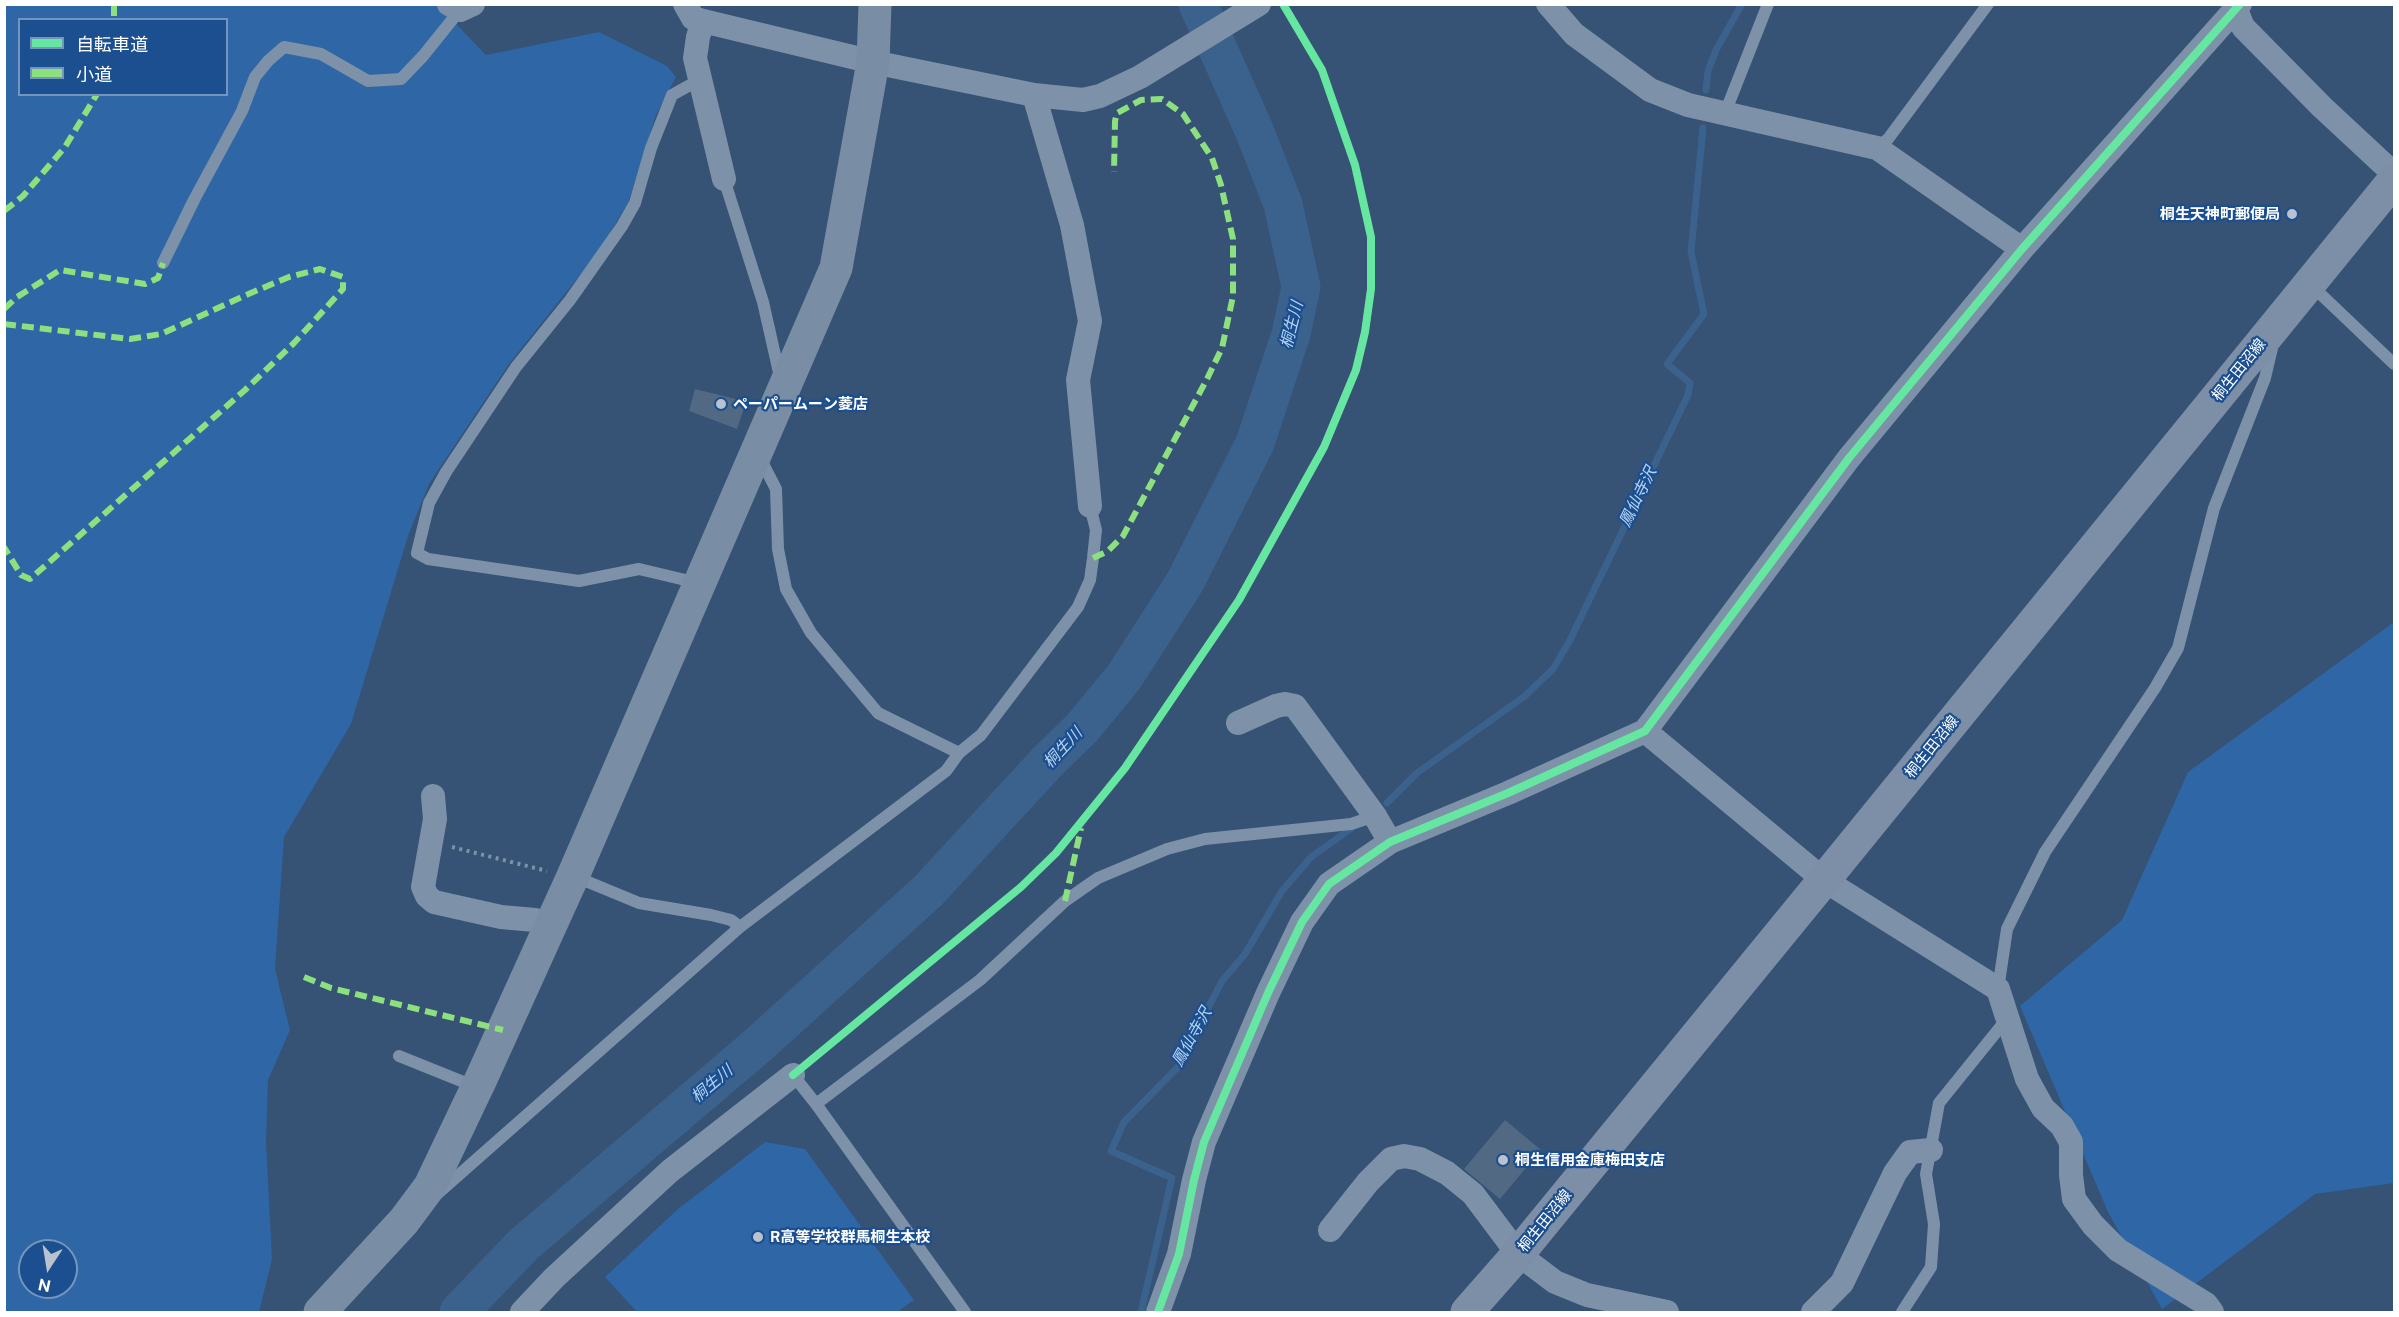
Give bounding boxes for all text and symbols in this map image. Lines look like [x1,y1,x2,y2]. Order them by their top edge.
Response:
legend [18,18,228,96]
text: 自転車道 [76,34,148,55]
text: 小道 [76,64,112,85]
place label: 桐生天神町郵便局 [2160,205,2280,223]
marker: 桐生天神町郵便局 [2285,207,2299,221]
water label: 桐生川 [1277,299,1307,351]
street label: 桐生田沼線 [2208,335,2270,405]
place label: ペーパームーン菱店 [733,395,868,413]
marker: ペーパームーン菱店 [714,397,728,411]
water label: 鳳仙寺沢 [1615,464,1661,530]
street label: 桐生田沼線 [1901,712,1963,782]
water label: 桐生川 [1040,724,1086,772]
water label: 鳳仙寺沢 [1168,1004,1216,1070]
water label: 桐生川 [687,1061,737,1107]
place label: 桐生信用金庫梅田支店 [1515,1151,1665,1169]
marker: 桐生信用金庫梅田支店 [1496,1153,1510,1167]
street label: 桐生田沼線 [1514,1186,1576,1256]
place label: R高等学校群馬桐生本校 [770,1228,930,1246]
marker: R高等学校群馬桐生本校 [751,1230,765,1244]
north arrow [18,1239,78,1299]
text: N [36,1275,53,1296]

